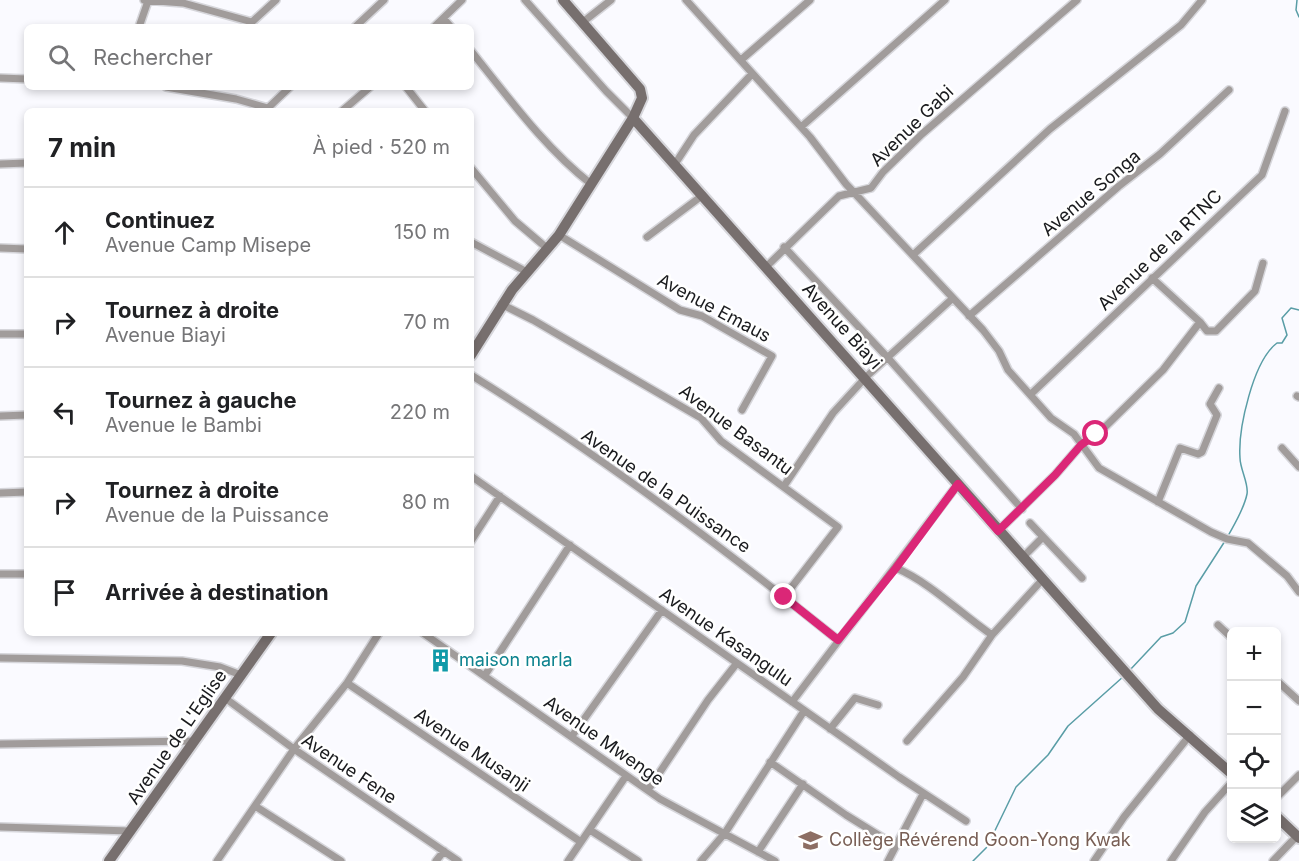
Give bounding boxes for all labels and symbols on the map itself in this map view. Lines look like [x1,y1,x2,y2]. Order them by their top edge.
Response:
street label: Avenue Gabi [866,81,958,170]
street label: Avenue Songa [1037,145,1144,240]
street label: Avenue de la RTNC [1093,185,1226,314]
street label: Avenue Emaus [654,269,774,346]
street label: Avenue Biayi [798,278,887,373]
street label: Avenue Basantu [675,380,797,479]
route start [1082,420,1108,446]
street label: Avenue de la Puissance [578,424,755,557]
street label: Avenue Kasangulu [656,583,797,690]
route end [770,583,796,609]
building icon: maison marla [428,647,454,673]
place label: maison marla [459,649,573,670]
street label: Avenue de L'Eglise [122,665,231,808]
street label: Avenue Mwenge [540,691,668,790]
street label: Avenue Musanji [411,703,534,796]
street label: Avenue Fene [298,729,401,808]
school or university icon: Collège Révérend Goon-Yong Kwak [798,827,824,853]
place label: Collège Révérend Goon-Yong Kwak [829,829,1131,850]

